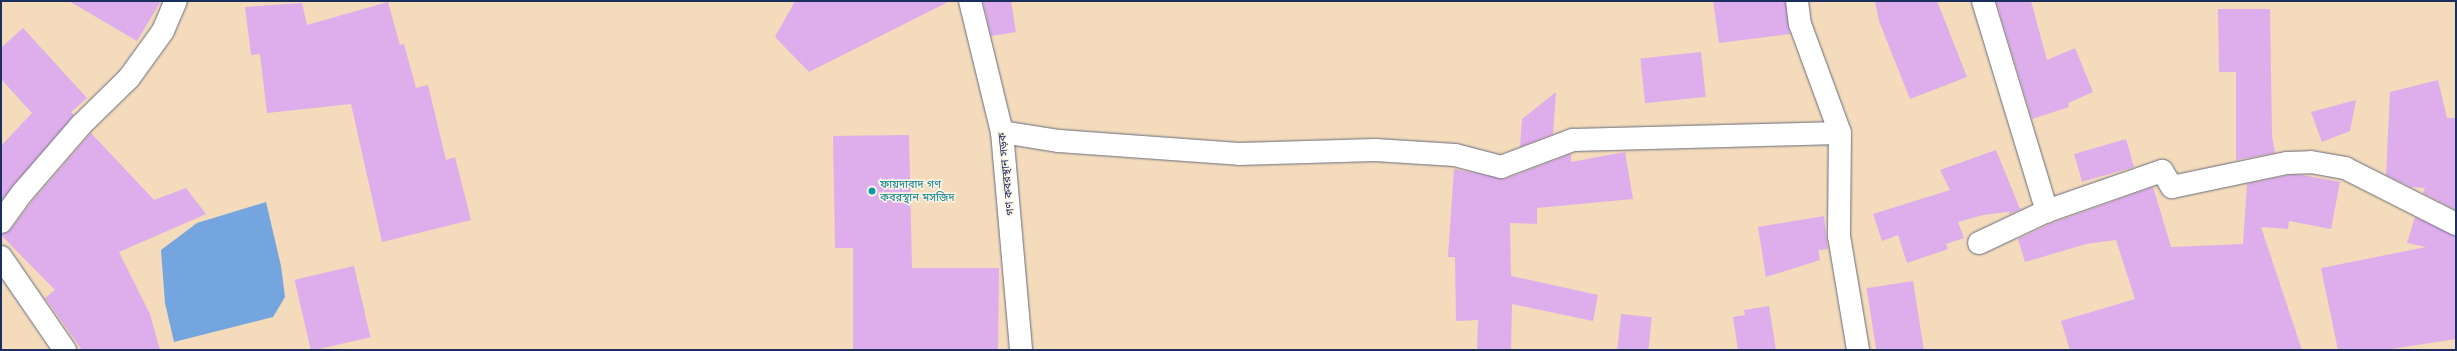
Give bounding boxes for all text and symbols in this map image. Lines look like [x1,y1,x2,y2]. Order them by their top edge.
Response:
street label: গণ কবরস্থান সড়ক [995,132,1017,216]
place label: ফায়দাবাদ গণ কবরস্থান মসজিদ [880,178,955,204]
marker: ফায়দাবাদ গণ কবরস্থান মসজিদ [867,186,877,196]

